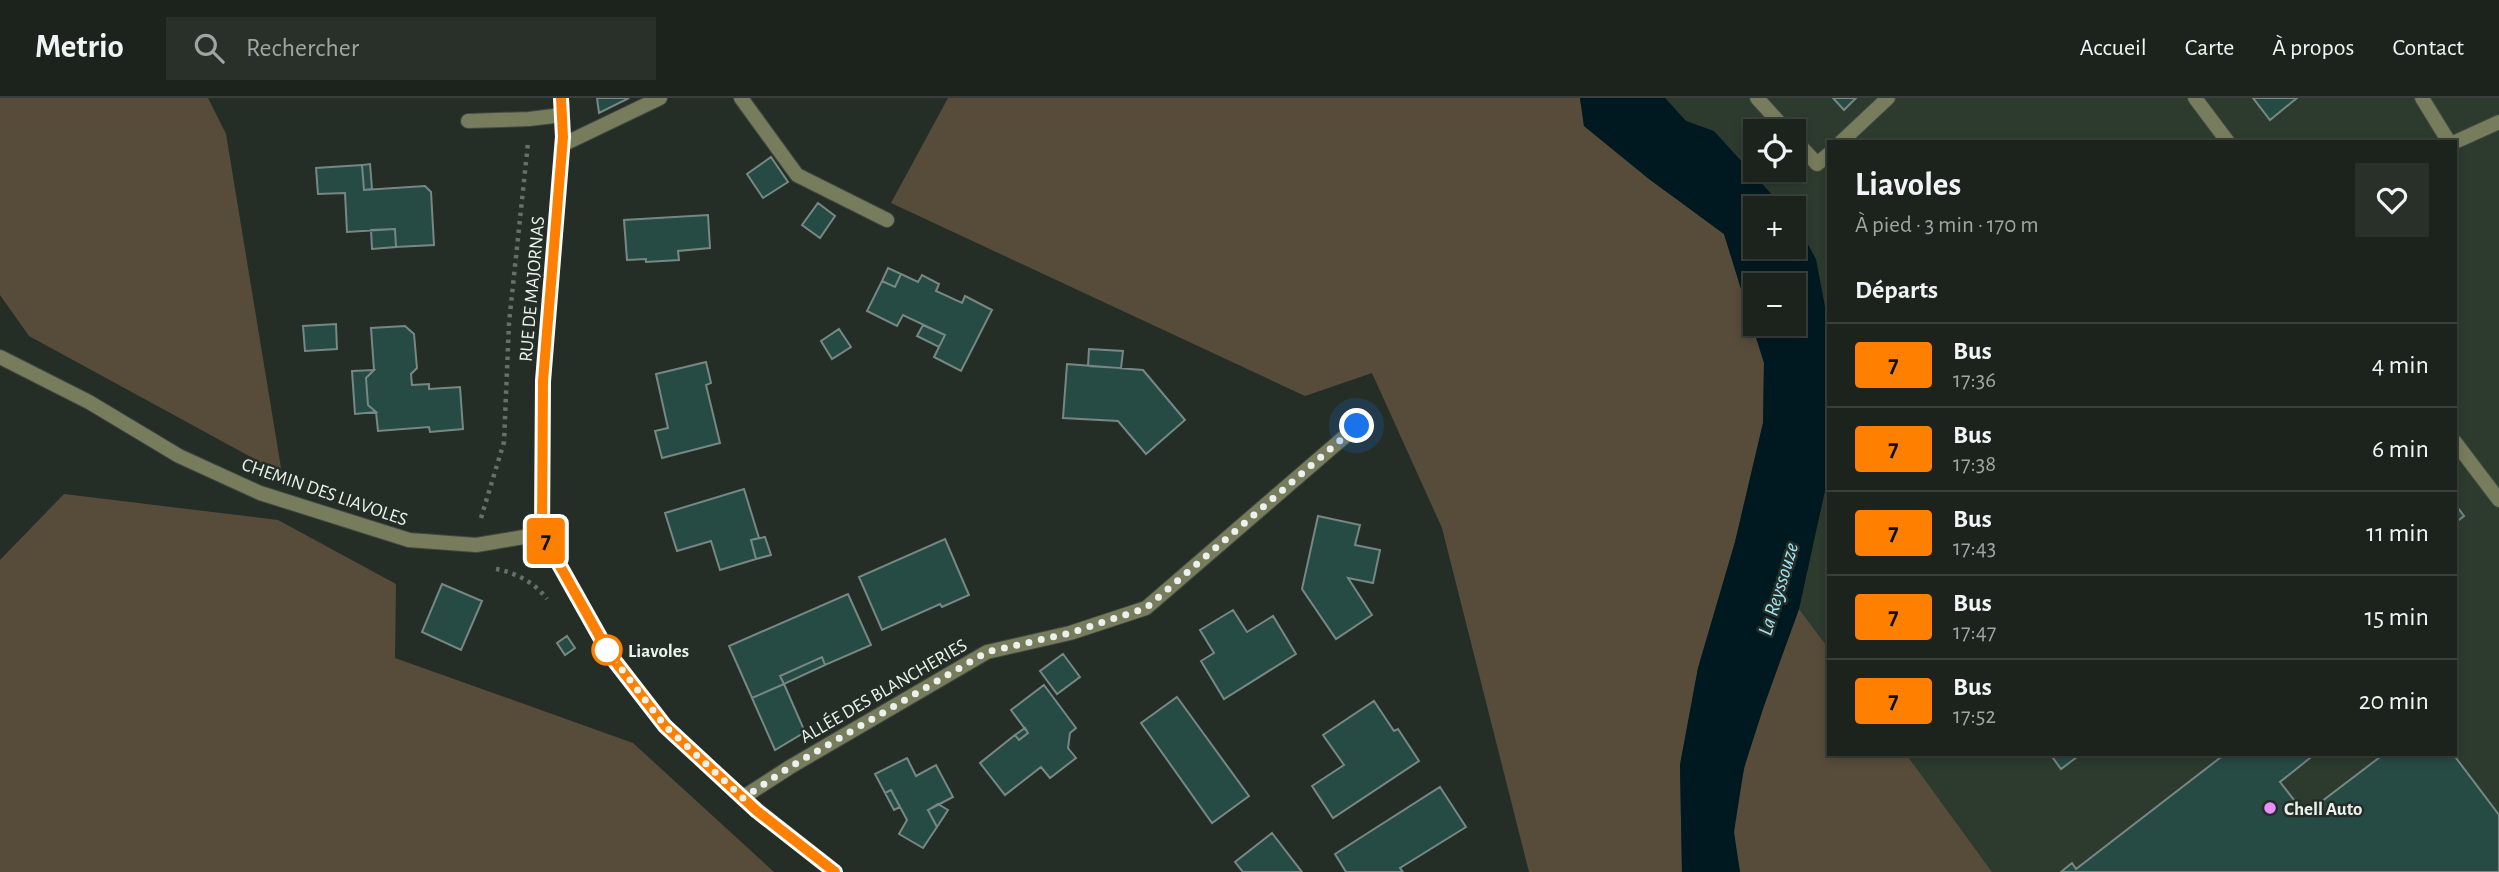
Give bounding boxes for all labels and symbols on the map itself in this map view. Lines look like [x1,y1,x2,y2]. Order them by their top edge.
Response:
street label: RUE DE MAJORNAS [517,216,548,363]
your location [1339,408,1374,443]
street label: CHEMIN DES LIAVOLES [239,455,410,530]
line badge: 7 [523,518,569,564]
water label: La Reyssouze [1754,540,1803,638]
street label: ALLÉE DES BLANCHERIES [796,634,970,747]
marker: Liavoles [592,635,622,665]
place label: Liavoles [628,642,689,661]
marker: Chell Auto [2262,800,2278,816]
place label: Chell Auto [2284,800,2362,819]

